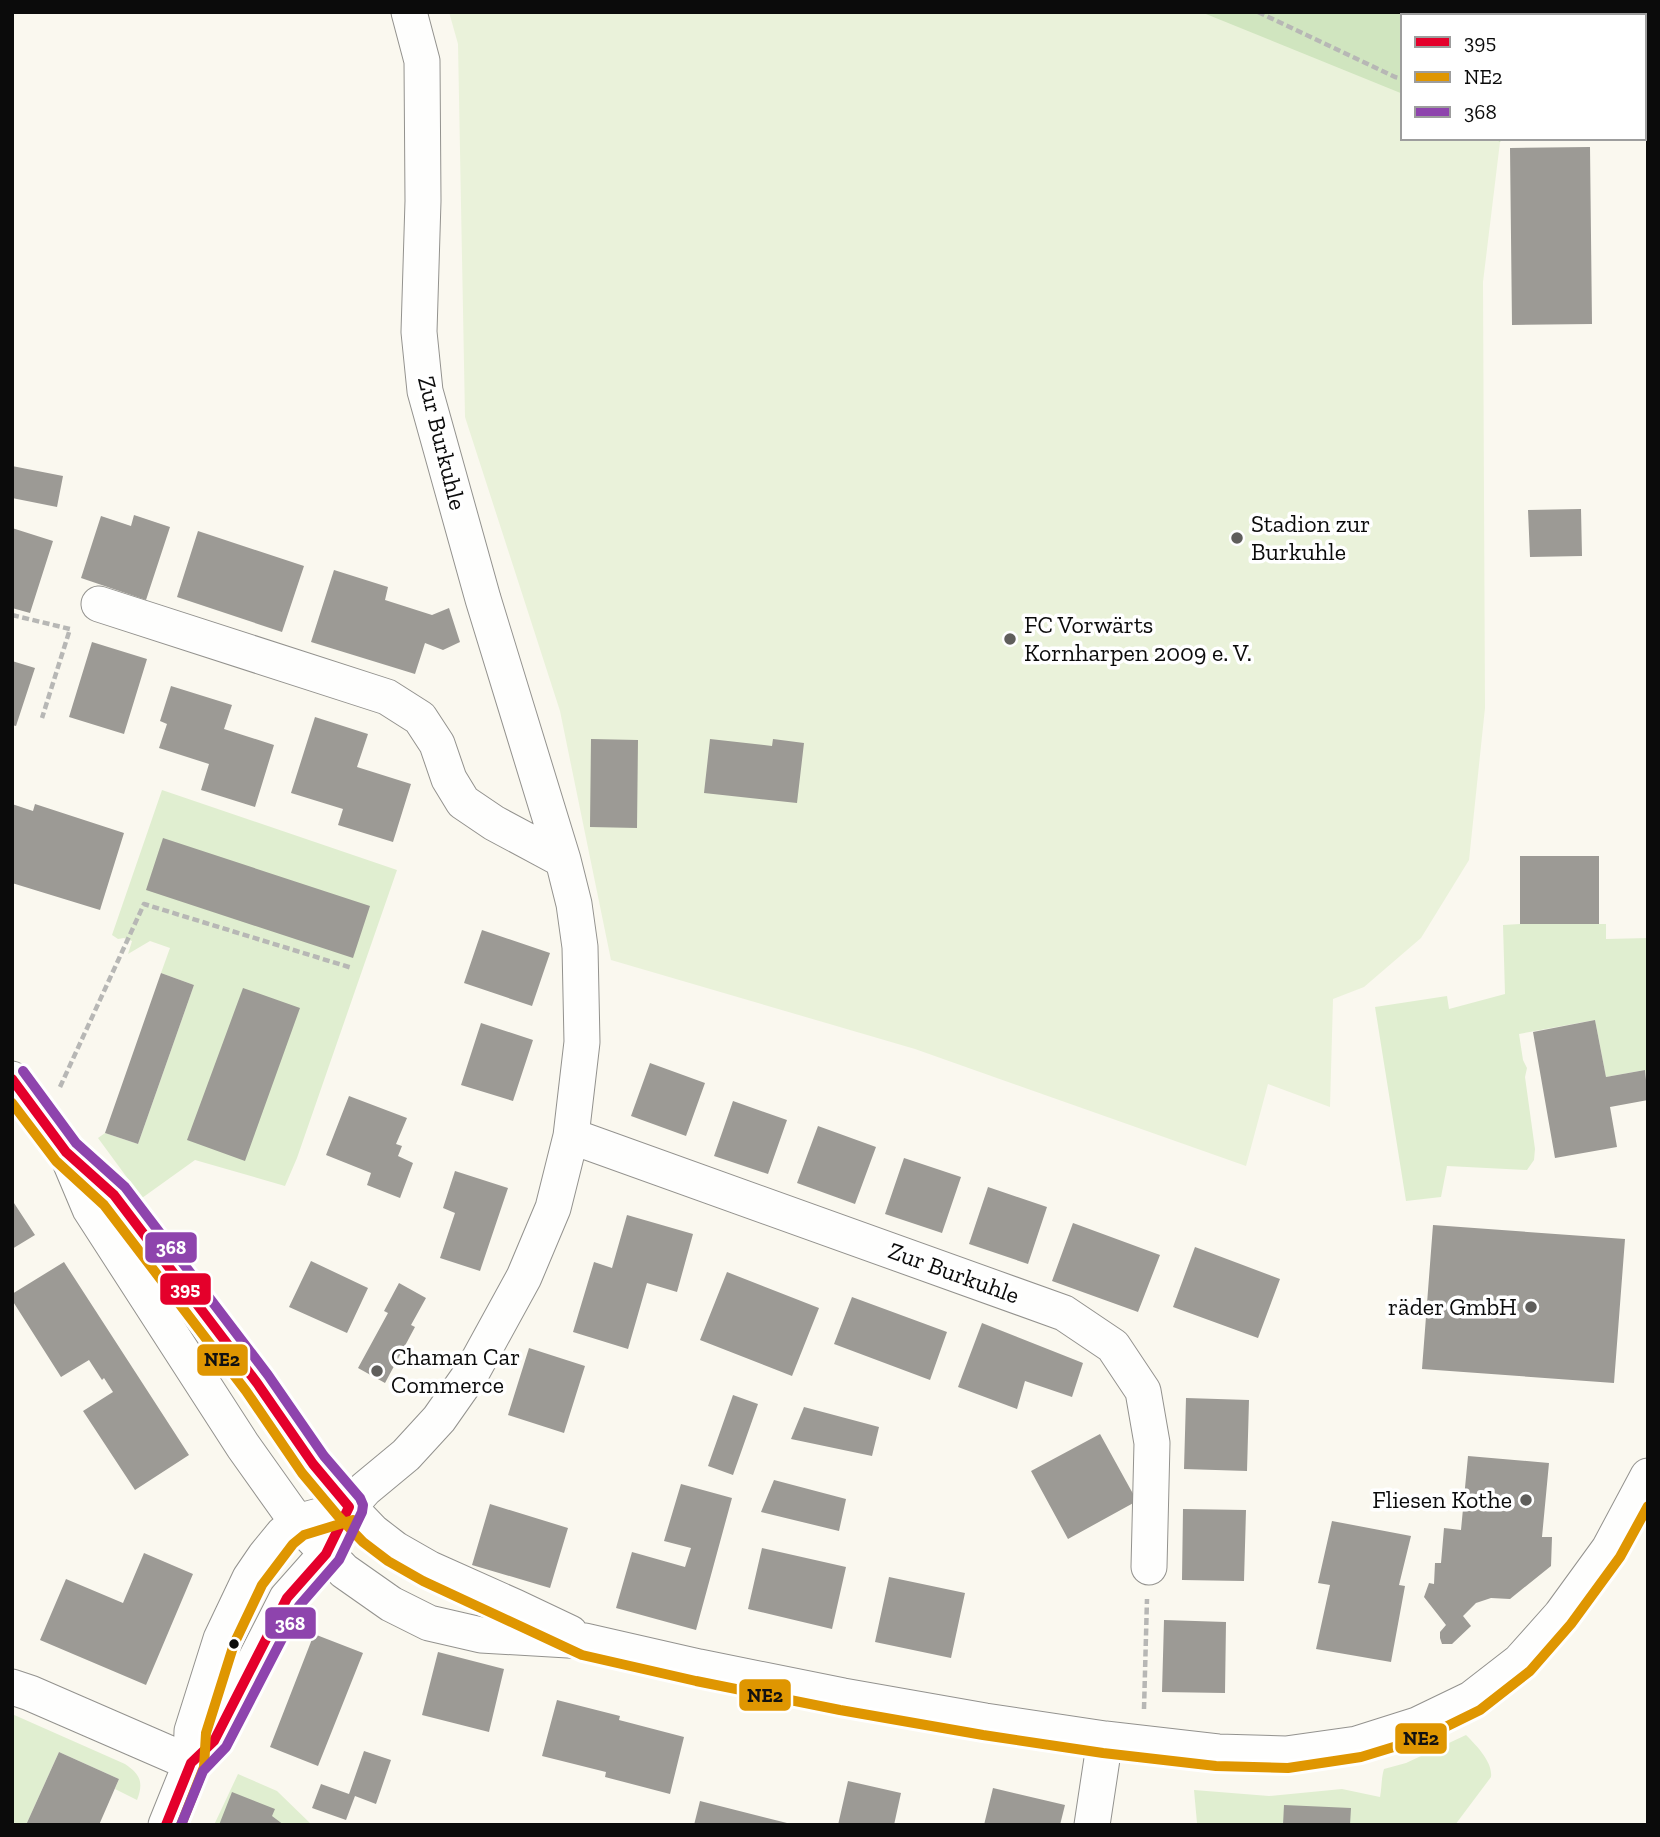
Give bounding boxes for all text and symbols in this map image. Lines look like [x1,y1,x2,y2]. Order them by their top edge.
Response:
legend [1401,14,1646,140]
text: 395 [1464,29,1496,54]
text: NE2 [1464,64,1503,89]
text: 368 [1464,99,1497,124]
street label: Zur Burkuhle [412,373,473,513]
place label: Stadion zur Burkuhle [1251,509,1370,566]
marker: Stadion zur Burkuhle [1229,530,1245,546]
place label: FC Vorwärts Kornharpen 2009 e. V. [1024,610,1252,667]
marker: FC Vorwärts Kornharpen 2009 e. V. [1002,631,1018,647]
line badge: 368 [144,1231,198,1264]
street label: Zur Burkuhle [885,1235,1024,1310]
text: 368 [156,1236,186,1259]
line badge: 395 [159,1272,212,1306]
text: 395 [170,1277,200,1300]
place label: räder GmbH [1388,1292,1517,1321]
marker: räder GmbH [1523,1299,1539,1315]
place label: Chaman Car Commerce [391,1342,520,1399]
line badge: NE2 [196,1343,249,1377]
text: NE2 [204,1348,240,1371]
marker: Chaman Car Commerce [369,1363,385,1379]
place label: Fliesen Kothe [1372,1485,1512,1514]
marker: Fliesen Kothe [1518,1492,1534,1508]
line badge: 368 [264,1606,317,1640]
text: 368 [275,1612,305,1635]
unlabelled marker [227,1637,241,1651]
line badge: NE2 [738,1678,792,1712]
text: NE2 [747,1684,783,1707]
line badge: NE2 [1394,1722,1448,1755]
text: NE2 [1403,1727,1439,1750]

